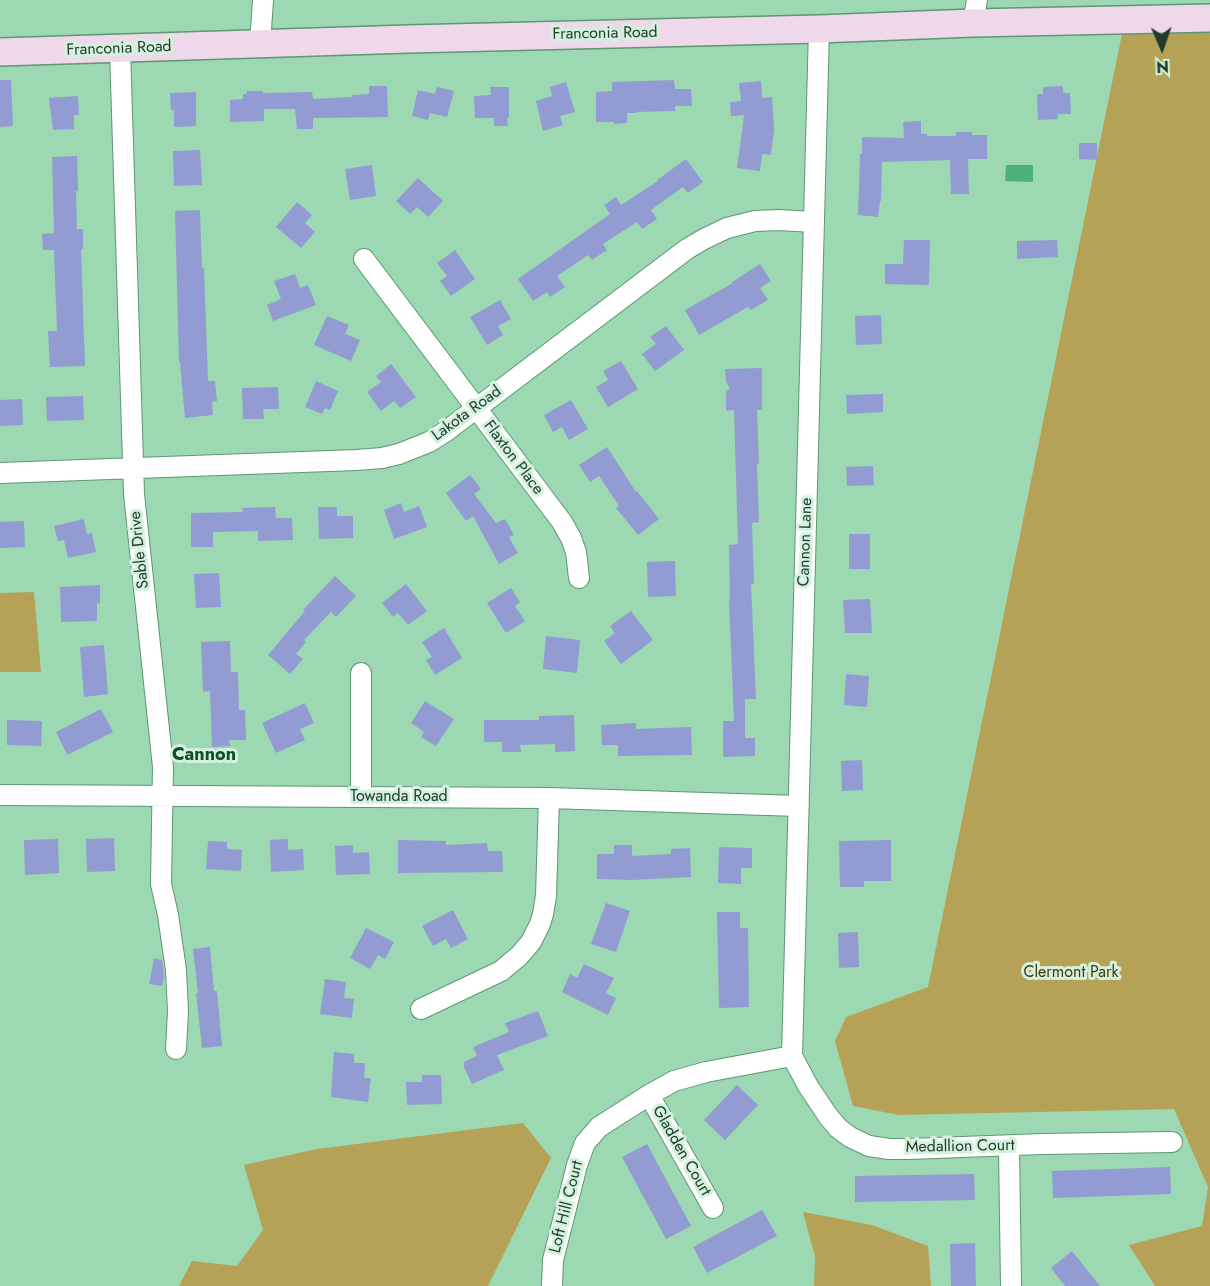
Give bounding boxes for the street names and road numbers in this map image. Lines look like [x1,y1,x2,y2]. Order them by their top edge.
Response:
street label: Franconia Road [552,23,658,45]
street label: Franconia Road [66,38,172,60]
street label: Lakota Road [428,382,506,446]
street label: Flaxton Place [479,417,547,499]
street label: Cannon Lane [795,497,817,587]
street label: Sable Drive [126,510,154,590]
street label: Towanda Road [350,787,448,807]
street label: Gladden Court [647,1103,715,1199]
street label: Medallion Court [905,1136,1015,1158]
street label: Loft Hill Court [546,1159,588,1255]

